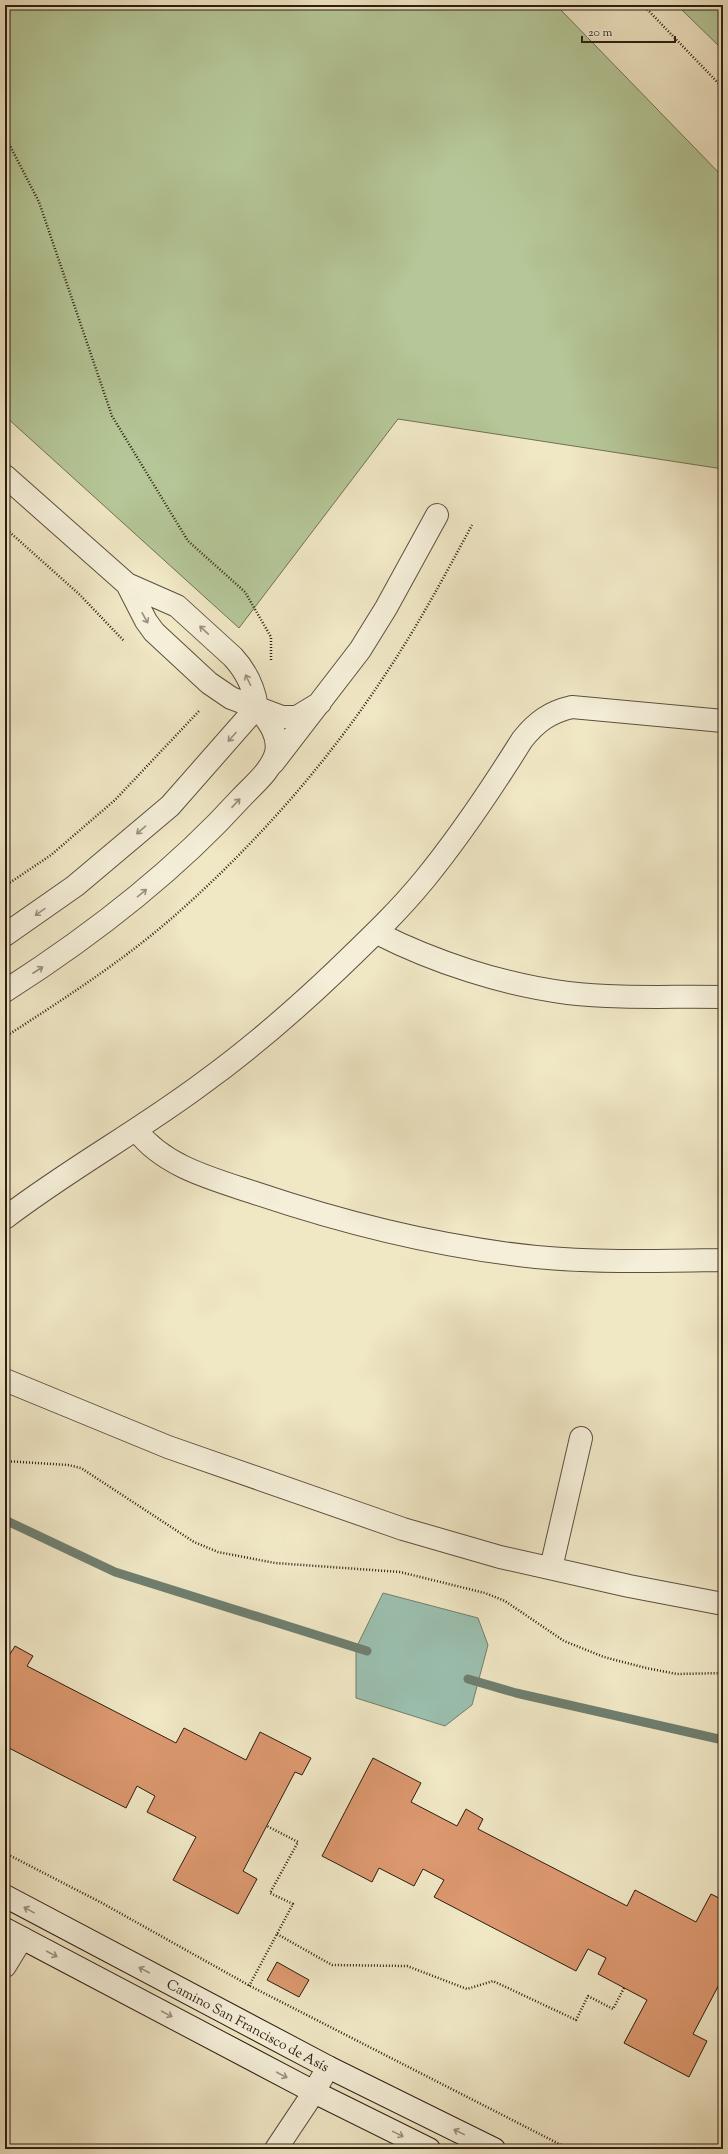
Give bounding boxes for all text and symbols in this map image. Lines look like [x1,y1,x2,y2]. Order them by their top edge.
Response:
scale bar [582,18,675,44]
text: 20 m [588,24,613,42]
one-way arrow [142,612,150,624]
one-way arrow [199,625,209,634]
one-way arrow [244,675,252,687]
one-way arrow [227,732,236,742]
one-way arrow [232,798,241,809]
one-way arrow [136,826,146,835]
one-way arrow [137,888,147,897]
one-way arrow [35,908,46,916]
one-way arrow [32,966,43,974]
one-way arrow [24,1905,36,1913]
one-way arrow [46,1950,58,1958]
one-way arrow [139,1966,151,1974]
street label: Camino San Francisco de Asís [162,1975,332,2078]
one-way arrow [161,2011,173,2019]
one-way arrow [275,2072,287,2079]
one-way arrow [454,2128,466,2135]
one-way arrow [391,2130,403,2138]

